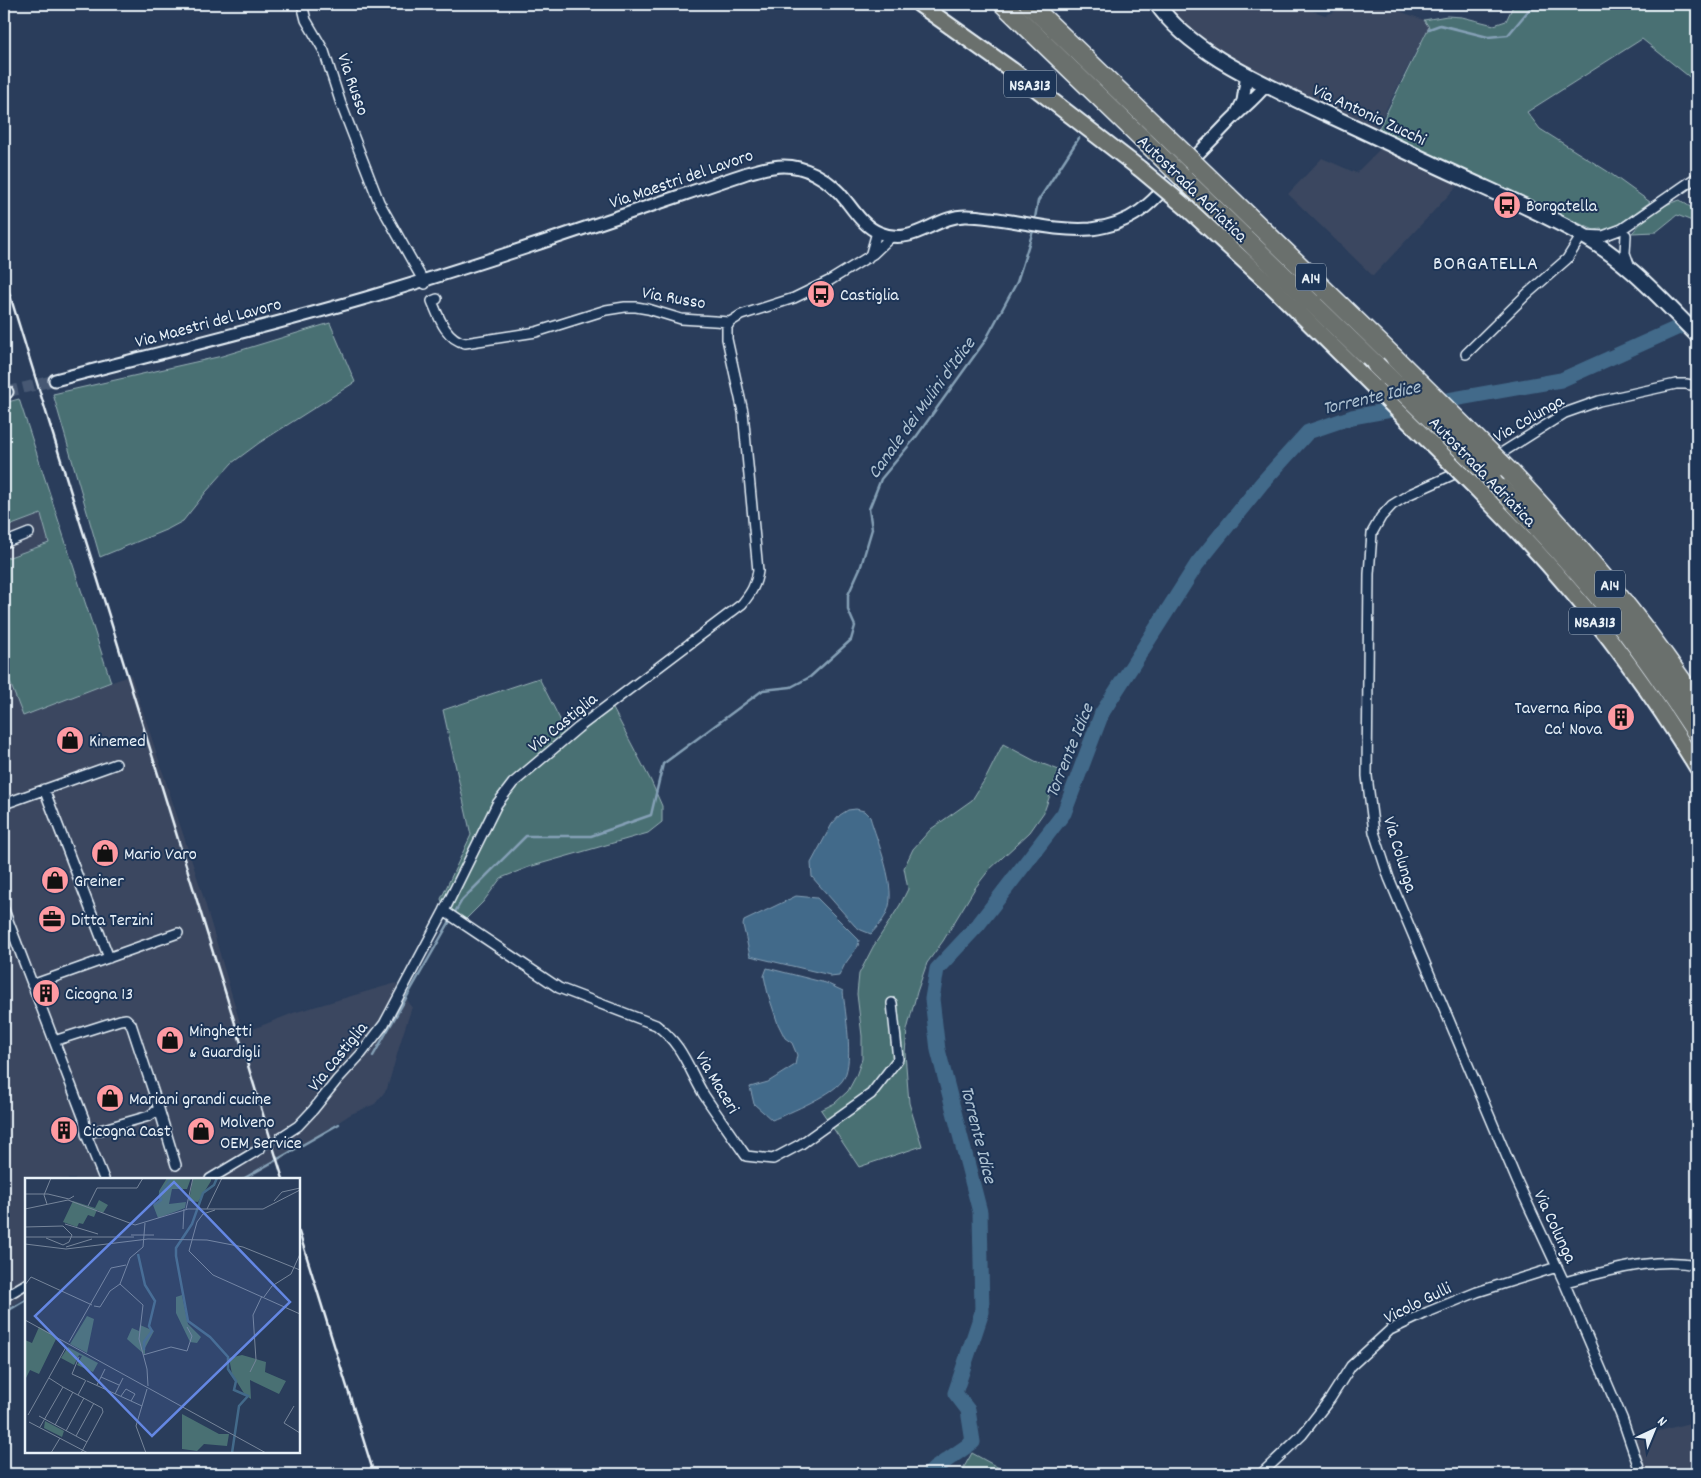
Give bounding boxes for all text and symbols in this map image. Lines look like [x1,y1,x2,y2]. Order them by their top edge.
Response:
street label: Via Russo [329,50,374,119]
road number: NSA313 [1004,70,1056,98]
street label: Via Antonio Zucchi [1308,79,1430,154]
street label: Autostrada Adriatica [1130,130,1252,249]
street label: Via Maestri del Lavoro [607,144,757,217]
bus stop icon: Borgatella [1492,190,1522,220]
place label: Borgatella [1526,195,1598,220]
district label: BORGATELLA [1433,251,1539,279]
road number: A14 [1296,264,1326,290]
bus stop icon: Castiglia [806,279,836,309]
street label: Via Russo [640,282,707,317]
place label: Castiglia [840,284,899,309]
street label: Via Maestri del Lavoro [133,293,285,356]
water label: Canale dei Mulini d'Idice [862,331,984,485]
water label: Torrente Idice [1320,375,1425,424]
street label: Via Colunga [1489,390,1570,451]
street label: Autostrada Adriatica [1422,412,1541,534]
road number: A14 [1595,570,1625,598]
road number: NSA313 [1569,608,1621,634]
street label: Via Castiglia [523,688,604,760]
place label: Taverna Ripa Ca' Nova [1515,697,1603,743]
water label: Torrente Idice [1040,699,1103,803]
building icon: Taverna Ripa Ca' Nova [1606,702,1636,732]
shop icon: Kinemed [55,725,85,755]
place label: Kinemed [89,730,146,755]
street label: Via Colunga [1375,814,1422,896]
shop icon: Mario Varo [90,838,120,868]
place label: Mario Varo [124,843,197,868]
shop icon: Greiner [40,865,70,895]
place label: Greiner [74,870,124,895]
office icon: Ditta Terzini [37,904,67,934]
place label: Ditta Terzini [71,909,153,934]
building icon: Cicogna 13 [31,978,61,1008]
place label: Cicogna 13 [65,983,133,1008]
street label: Via Castiglia [303,1017,375,1098]
place label: Minghetti & Guardigli [189,1020,260,1066]
shop icon: Minghetti & Guardigli [155,1025,185,1055]
street label: Via Maceri [687,1047,744,1119]
shop icon: Mariani grandi cucine [95,1083,125,1113]
water label: Torrente Idice [951,1083,1002,1188]
place label: Mariani grandi cucine [129,1088,271,1113]
place label: Molveno OEM Service [220,1111,302,1157]
building icon: Cicogna Cast [49,1115,79,1145]
shop icon: Molveno OEM Service [186,1116,216,1146]
place label: Cicogna Cast [83,1120,171,1145]
inset map [25,1178,300,1453]
street label: Via Colunga [1526,1186,1582,1268]
street label: Vicolo Gulli [1380,1277,1456,1331]
north arrow [1628,1406,1678,1456]
text: N [1652,1412,1671,1432]

